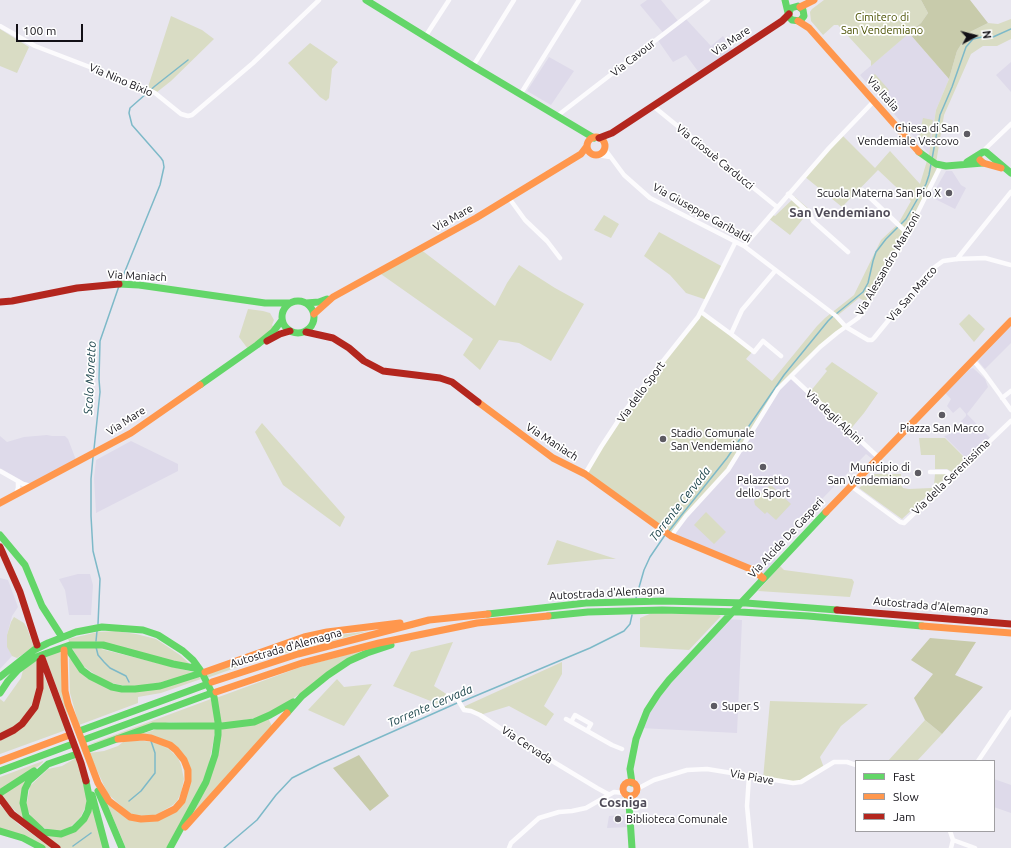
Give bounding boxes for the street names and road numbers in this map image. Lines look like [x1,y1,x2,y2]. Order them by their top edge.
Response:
street label: Via Mare [709,23,753,59]
street label: Via Cavour [608,37,658,79]
street label: Via Nino Bixio [87,61,155,99]
street label: Via Italia [864,74,902,114]
street label: Via Giosuè Carducci [673,122,757,192]
street label: Via Giuseppe Garibaldi [650,180,754,246]
street label: Via Mare [431,202,475,234]
street label: Via Alessandro Manzoni [853,210,923,318]
street label: Via San Marco [884,264,940,324]
street label: Via Maniach [107,268,167,284]
street label: Via dello Sport [614,359,668,425]
street label: Via degli Alpini [803,387,865,447]
street label: Via Mare [104,404,148,438]
street label: Via Maniach [523,420,581,464]
street label: Via della Serenissima [909,436,993,518]
street label: Via Alcide De Gasperi [746,495,826,581]
street label: Autostrada d'Alemagna [549,583,665,603]
street label: Autostrada d'Alemagna [873,594,989,618]
street label: Autostrada d'Alemagna [229,626,343,670]
street label: Via Cervada [499,724,555,766]
street label: Via Piave [729,767,775,787]

